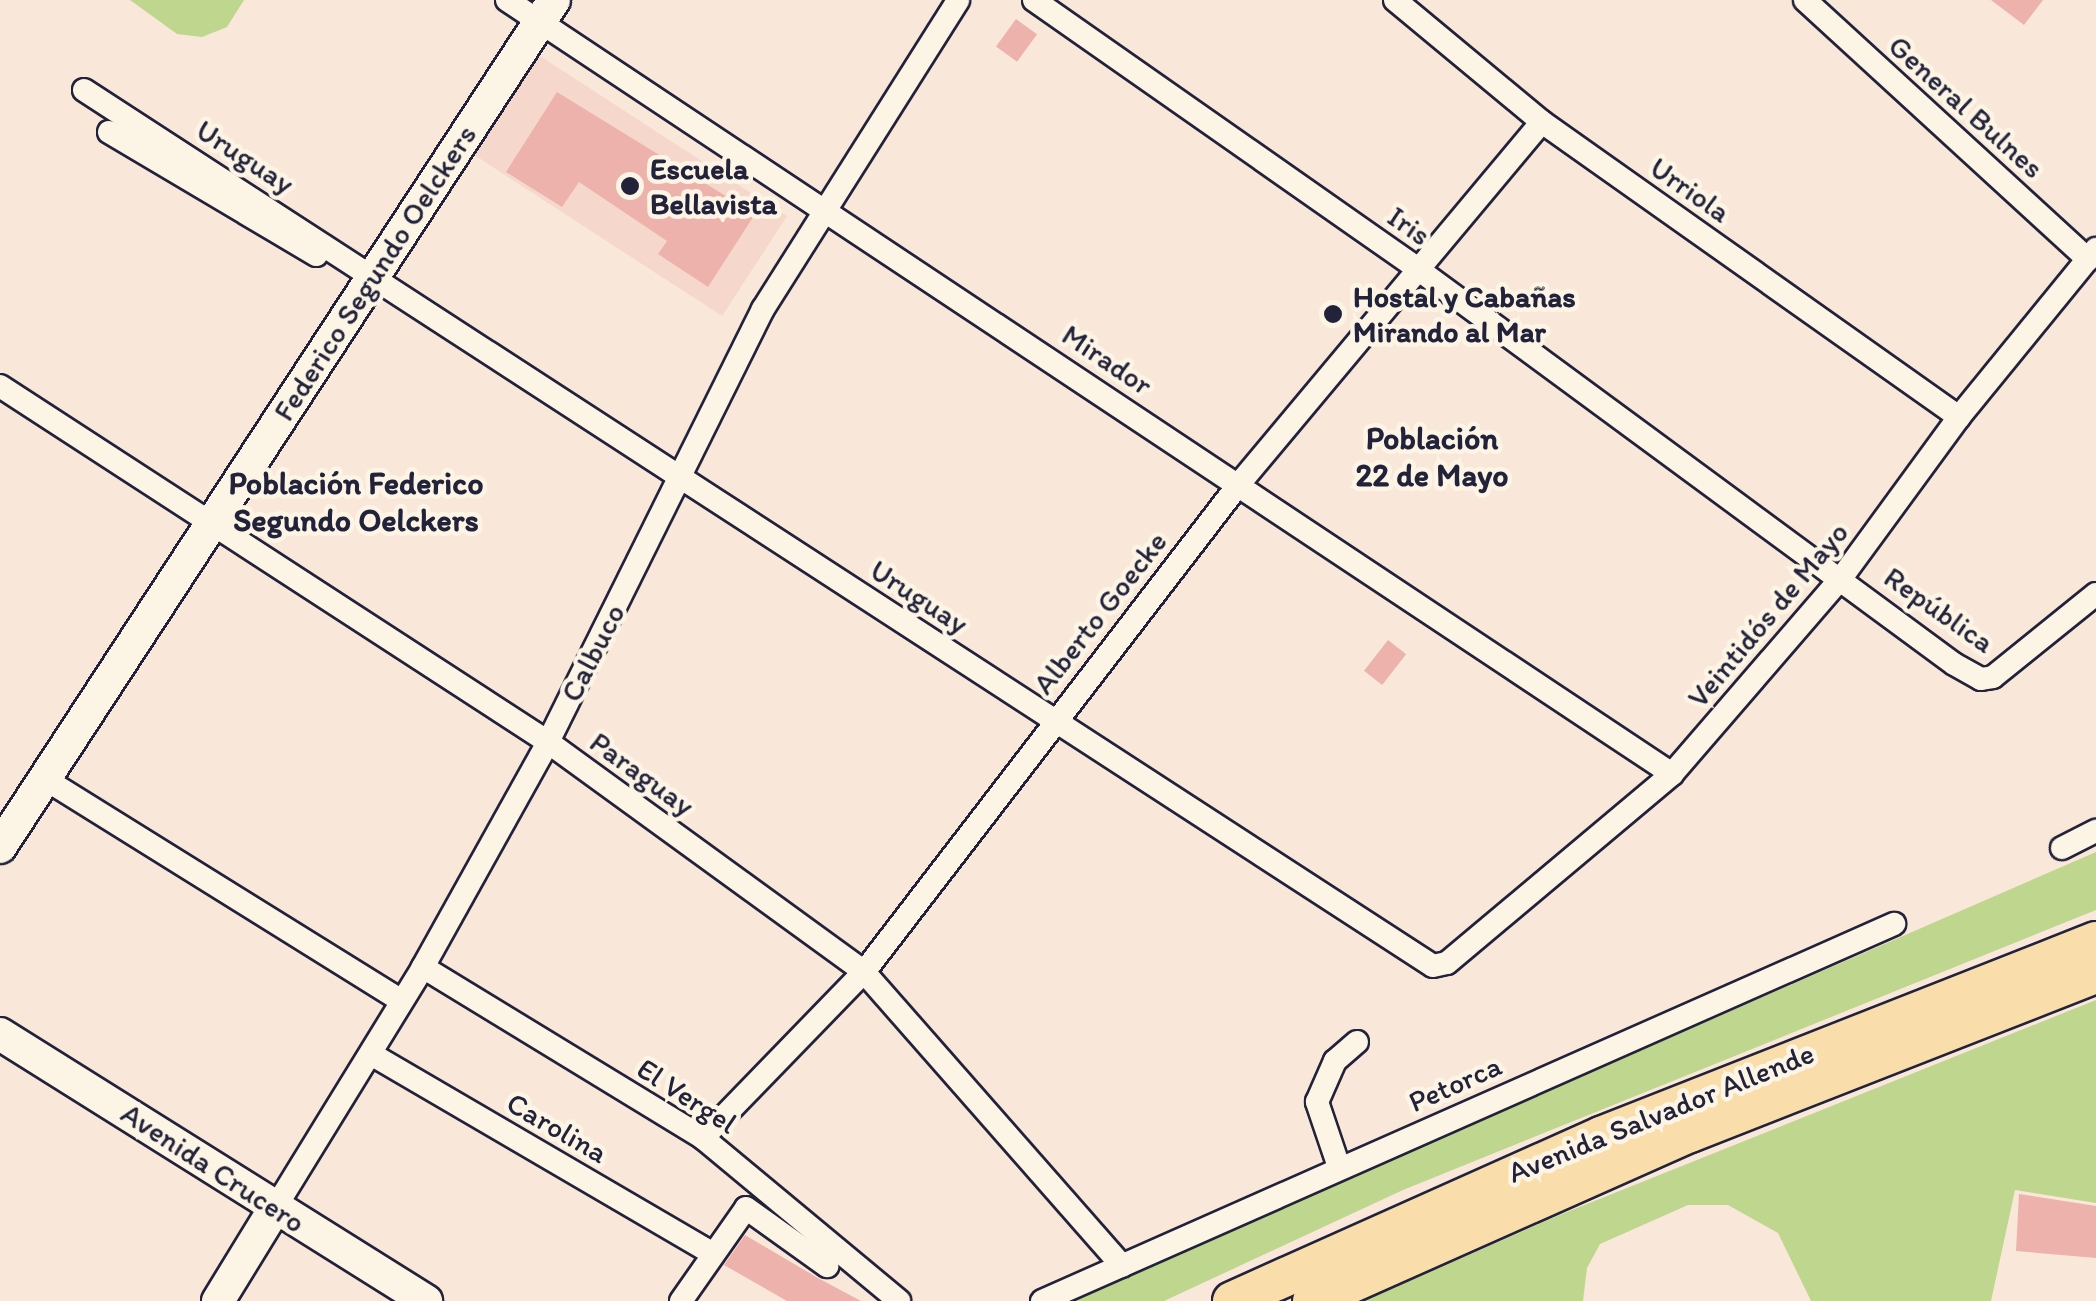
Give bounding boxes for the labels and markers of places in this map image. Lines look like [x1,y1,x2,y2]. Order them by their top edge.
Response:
place label: Escuela Bellavista [650,151,777,222]
marker: Escuela Bellavista [619,175,641,197]
place label: Hostal y Cabañas Mirando al Mar [1353,279,1576,350]
marker: Hostal y Cabañas Mirando al Mar [1322,303,1344,325]

